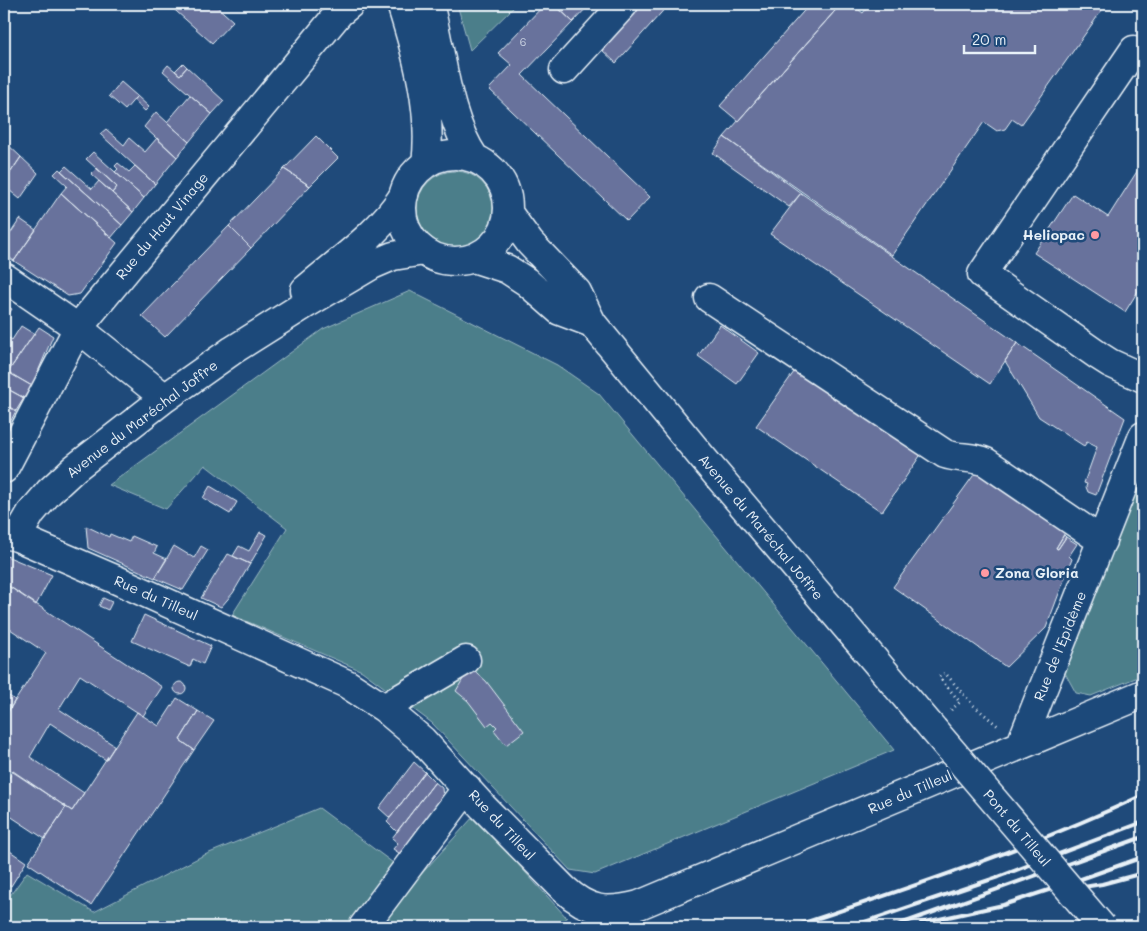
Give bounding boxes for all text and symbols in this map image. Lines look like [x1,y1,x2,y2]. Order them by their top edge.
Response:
scale bar [964,22,1036,54]
text: 20 m [972,29,1006,49]
house number: 6 [520,34,526,49]
street label: Rue du Haut Vinage [111,168,212,283]
place label: Heliopac [1023,225,1085,244]
marker: Heliopac [1089,229,1101,241]
street label: Avenue du Maréchal Joffre [62,355,221,482]
street label: Avenue du Maréchal Joffre [695,450,828,604]
place label: Zona Gloria [995,563,1079,582]
marker: Zona Gloria [979,567,991,579]
street label: Rue du Tilleul [111,571,201,624]
street label: Rue de l'Epidème [1029,588,1090,703]
street label: Rue du Tilleul [865,765,955,818]
street label: Rue du Tilleul [465,785,540,864]
street label: Pont du Tilleul [980,785,1055,870]

